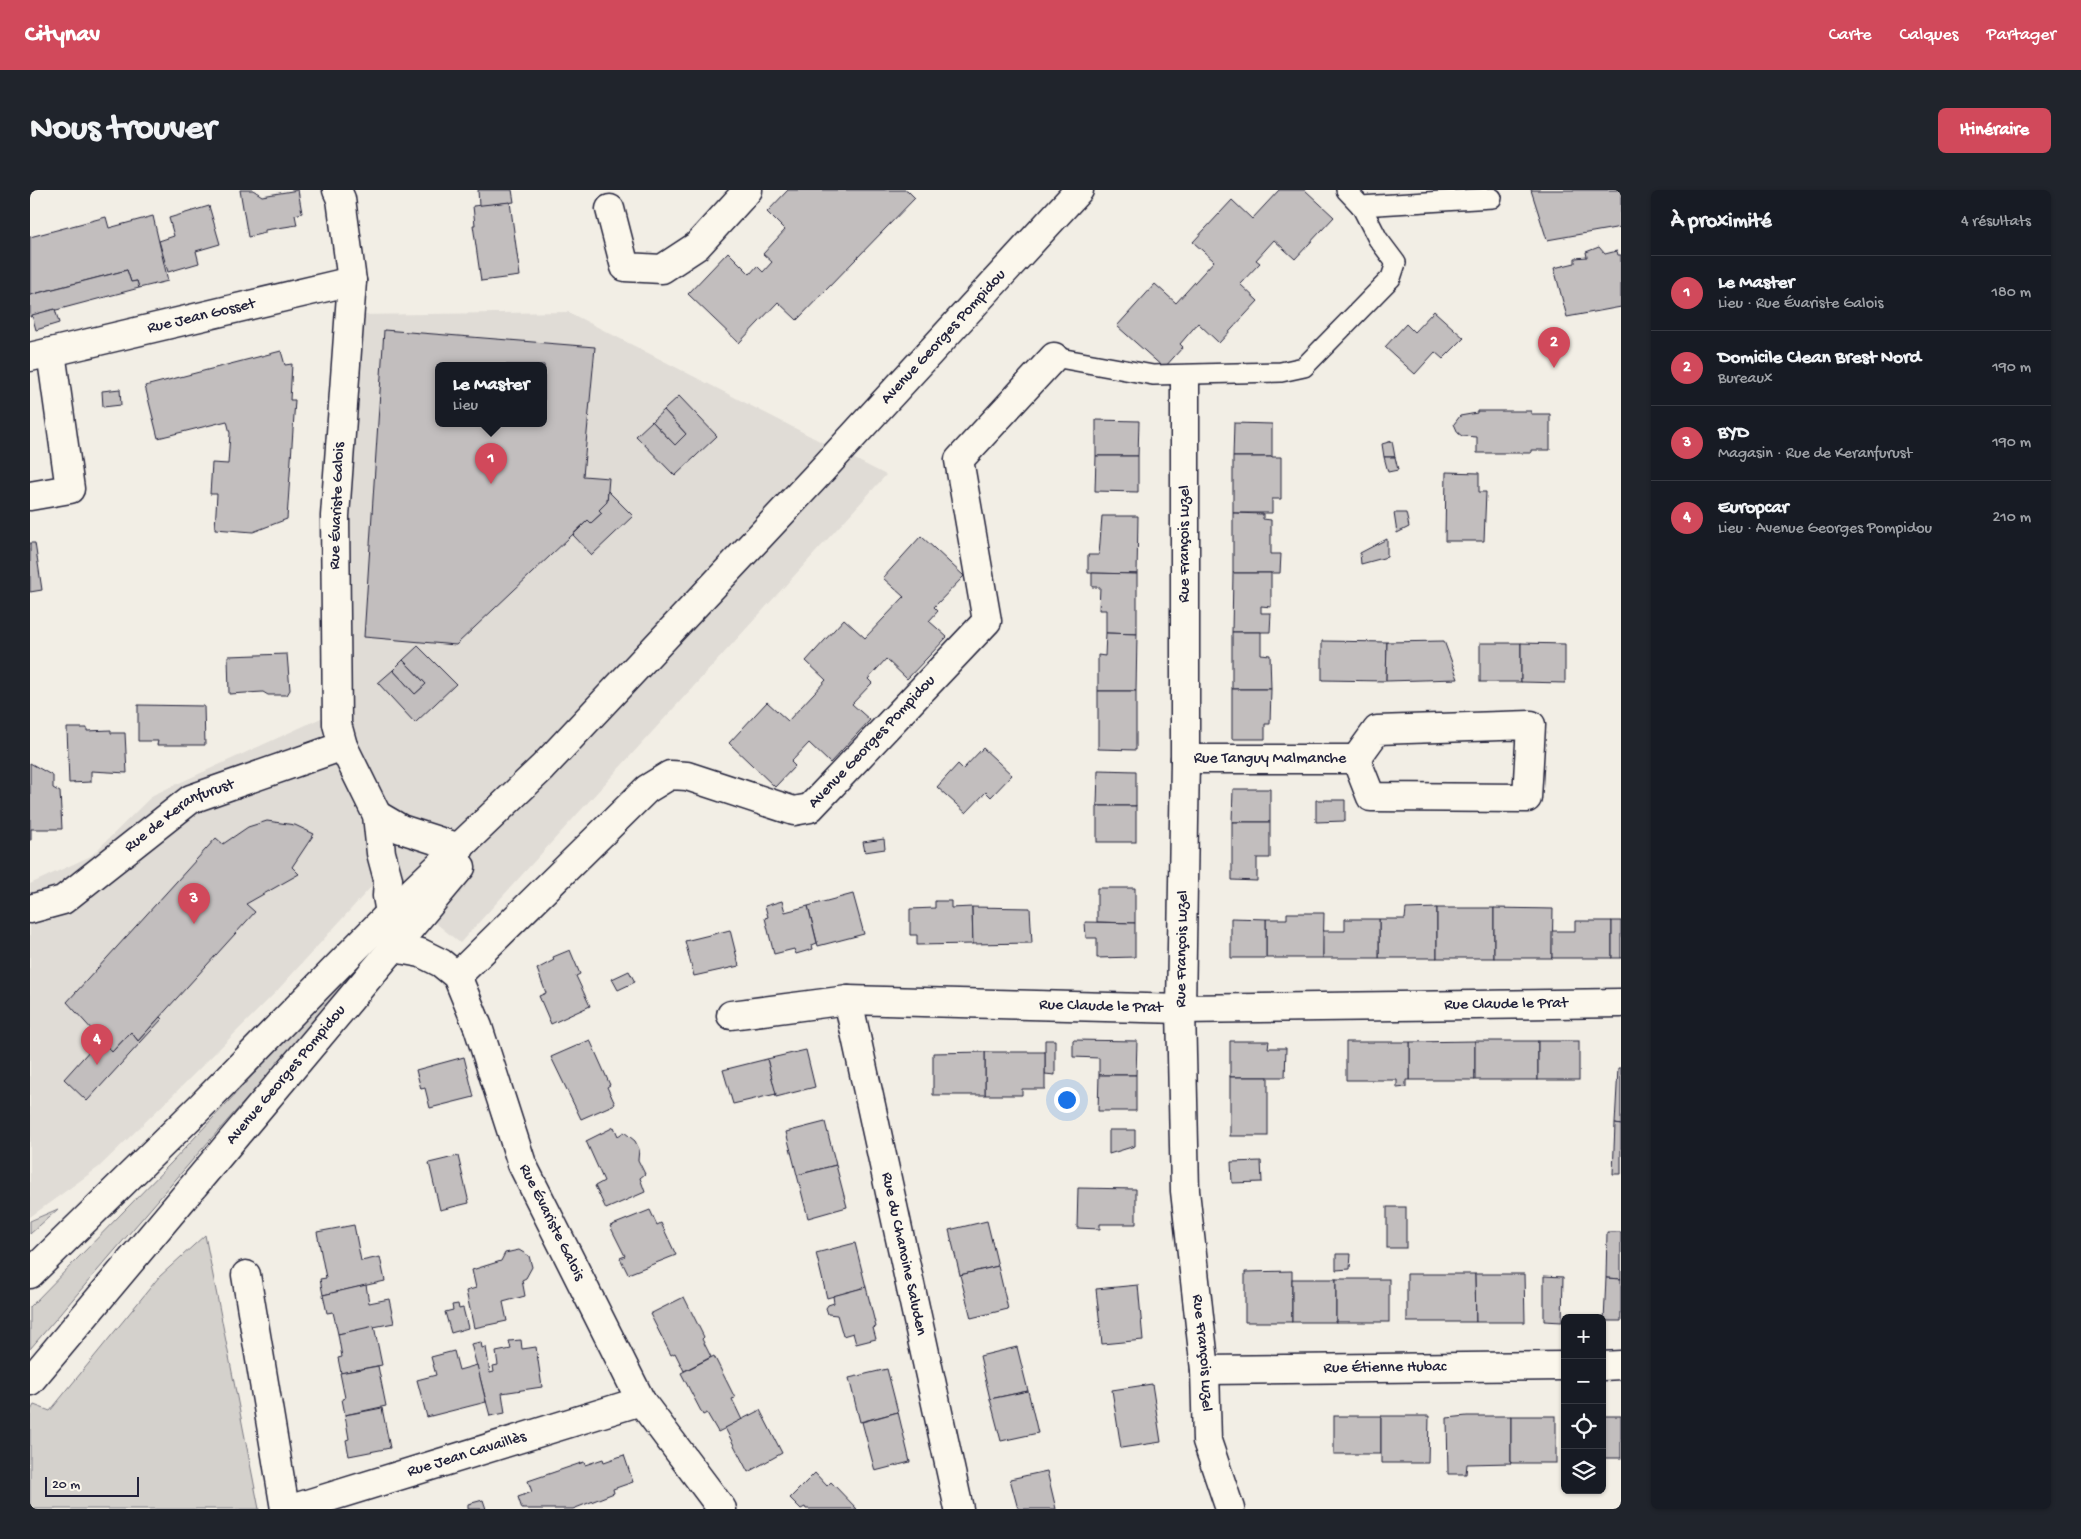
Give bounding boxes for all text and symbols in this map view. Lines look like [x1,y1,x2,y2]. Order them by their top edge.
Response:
text: Citynav [25,21,100,50]
text: Carte [1829,25,1872,46]
text: Calques [1900,25,1958,46]
text: Partager [1986,25,2056,46]
button: Itinéraire [1938,108,2051,153]
text: Nous trouver [30,110,216,151]
text: À proximité [1671,210,1772,235]
text: 4 résultats [1961,213,2031,232]
street label: Avenue Georges Pompidou [877,265,1011,409]
text: Le Master [1718,272,1794,295]
text: 1 [1684,284,1690,303]
text: 180 m [1992,284,2031,303]
street label: Rue Jean Gosset [146,294,258,338]
text: Lieu · Rue Évariste Galois [1718,295,1883,314]
pin: 2 [1538,327,1570,368]
text: Domicile Clean Brest Nord [1718,347,1921,370]
text: 2 [1683,359,1691,378]
text: 190 m [1992,359,2031,378]
popup [435,362,547,427]
text: Bureaux [1718,370,1772,389]
text: Le Master [453,374,529,397]
text: Lieu [453,397,478,416]
text: BYD [1718,422,1749,445]
text: 3 [1683,434,1691,453]
text: 190 m [1992,434,2031,453]
street label: Rue Évariste Galois [326,441,350,570]
pin: 1 [475,443,507,484]
text: Magasin · Rue de Keranfurust [1718,445,1912,464]
street label: Rue François Luzel [1176,485,1195,603]
text: Europcar [1718,497,1788,520]
text: 4 [1683,509,1691,528]
text: 210 m [1992,509,2031,528]
text: Lieu · Avenue Georges Pompidou [1718,520,1932,539]
street label: Avenue Georges Pompidou [805,671,940,813]
street label: Rue Tanguy Malmanche [1194,750,1347,769]
street label: Rue de Keranfurust [121,775,238,857]
pin: 3 [178,883,210,924]
street label: Rue François Luzel [1172,890,1194,1008]
street label: Rue Claude le Prat [1444,994,1569,1015]
street label: Rue Claude le Prat [1039,996,1164,1018]
street label: Avenue Georges Pompidou [222,1001,351,1149]
pin: 4 [81,1024,113,1065]
your location [1054,1087,1080,1113]
street label: Rue Évariste Galois [514,1161,589,1285]
street label: Rue du Chanoine Saluden [876,1171,930,1338]
street label: Rue François Luzel [1187,1293,1216,1412]
map controls [1561,1314,1606,1494]
button: + [1561,1314,1606,1359]
street label: Rue Étienne Hubac [1323,1358,1447,1378]
button: − [1561,1359,1606,1404]
button: locate [1561,1404,1606,1449]
street label: Rue Jean Cavaillès [405,1427,530,1482]
button: layers [1561,1449,1606,1494]
scale bar [45,1474,139,1497]
text: 20 m [52,1477,80,1494]

